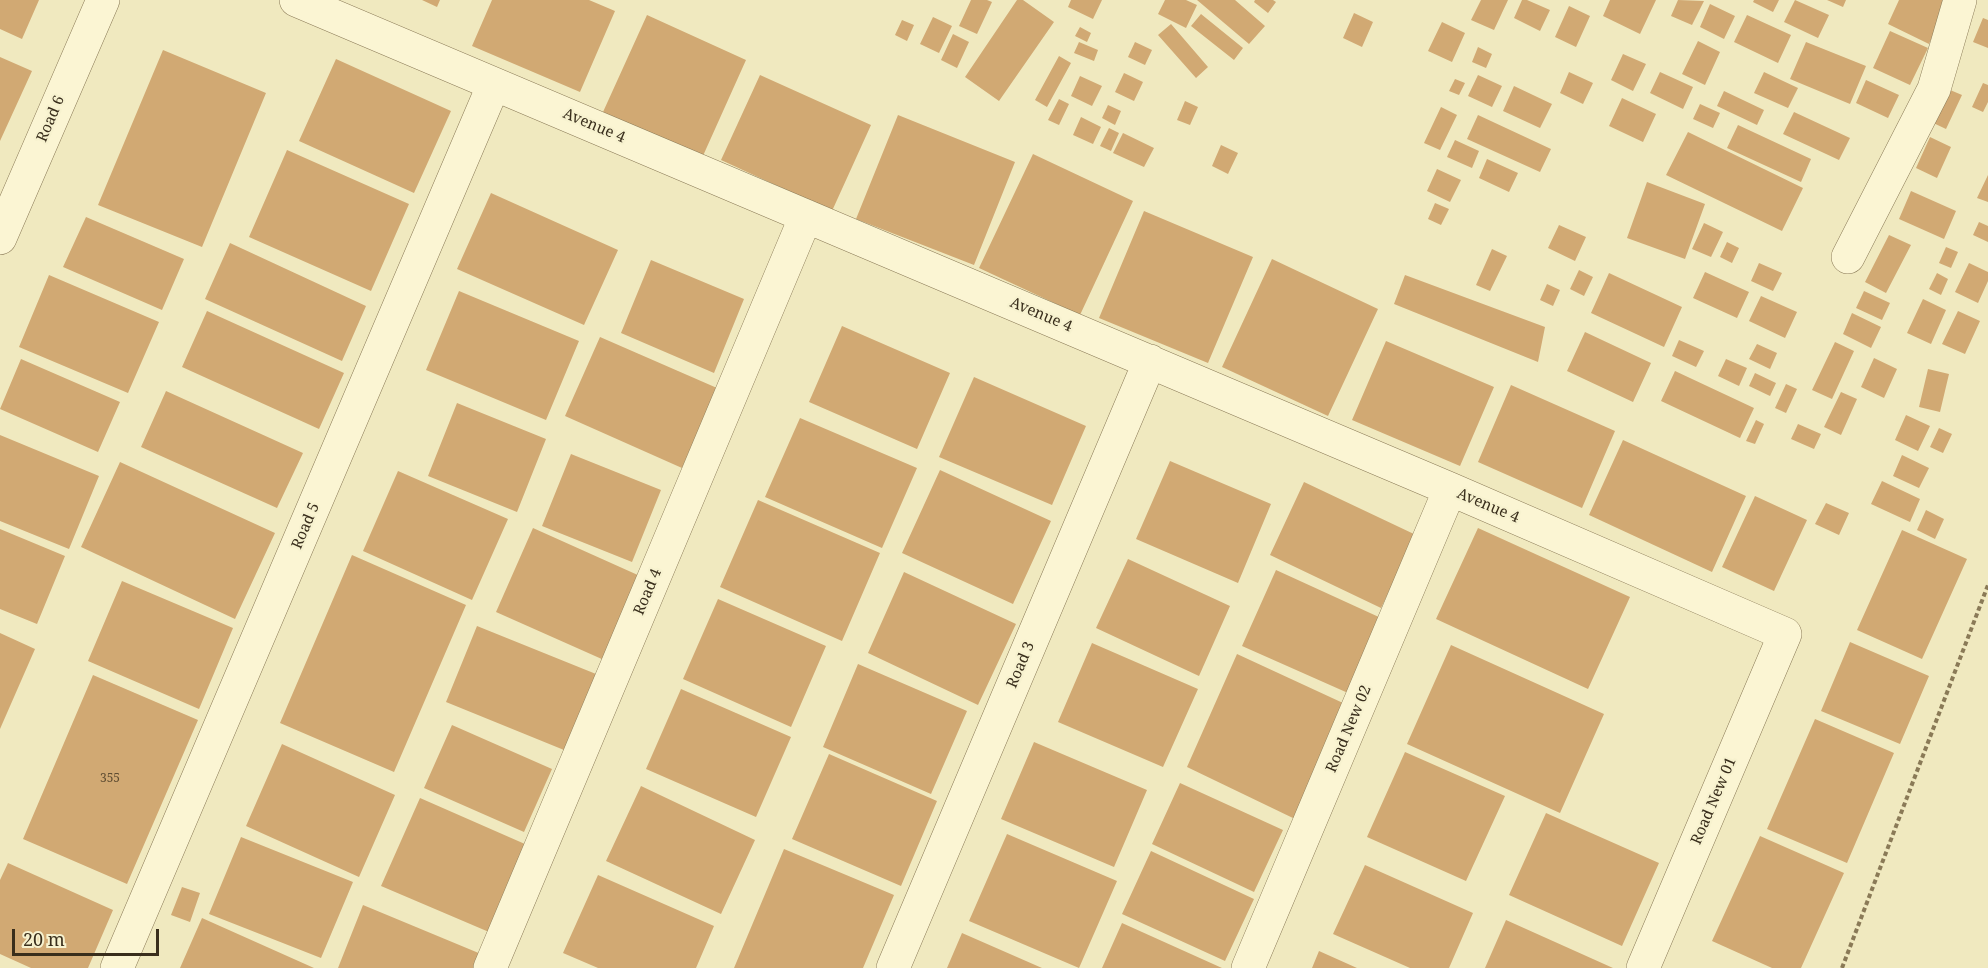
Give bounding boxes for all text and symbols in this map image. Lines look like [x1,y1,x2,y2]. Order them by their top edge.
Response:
street label: Road 6 [33,93,69,145]
street label: Avenue 4 [560,105,628,147]
street label: Avenue 4 [1007,294,1075,336]
street label: Avenue 4 [1454,485,1522,527]
street label: Road 5 [288,500,324,552]
street label: Road 4 [630,566,666,618]
street label: Road 3 [1003,639,1039,691]
street label: Road New 02 [1323,683,1375,775]
street label: Road New 01 [1688,755,1740,847]
house number: 355 [100,772,120,786]
scale bar [15,917,162,955]
text: 20 m [23,927,65,951]

